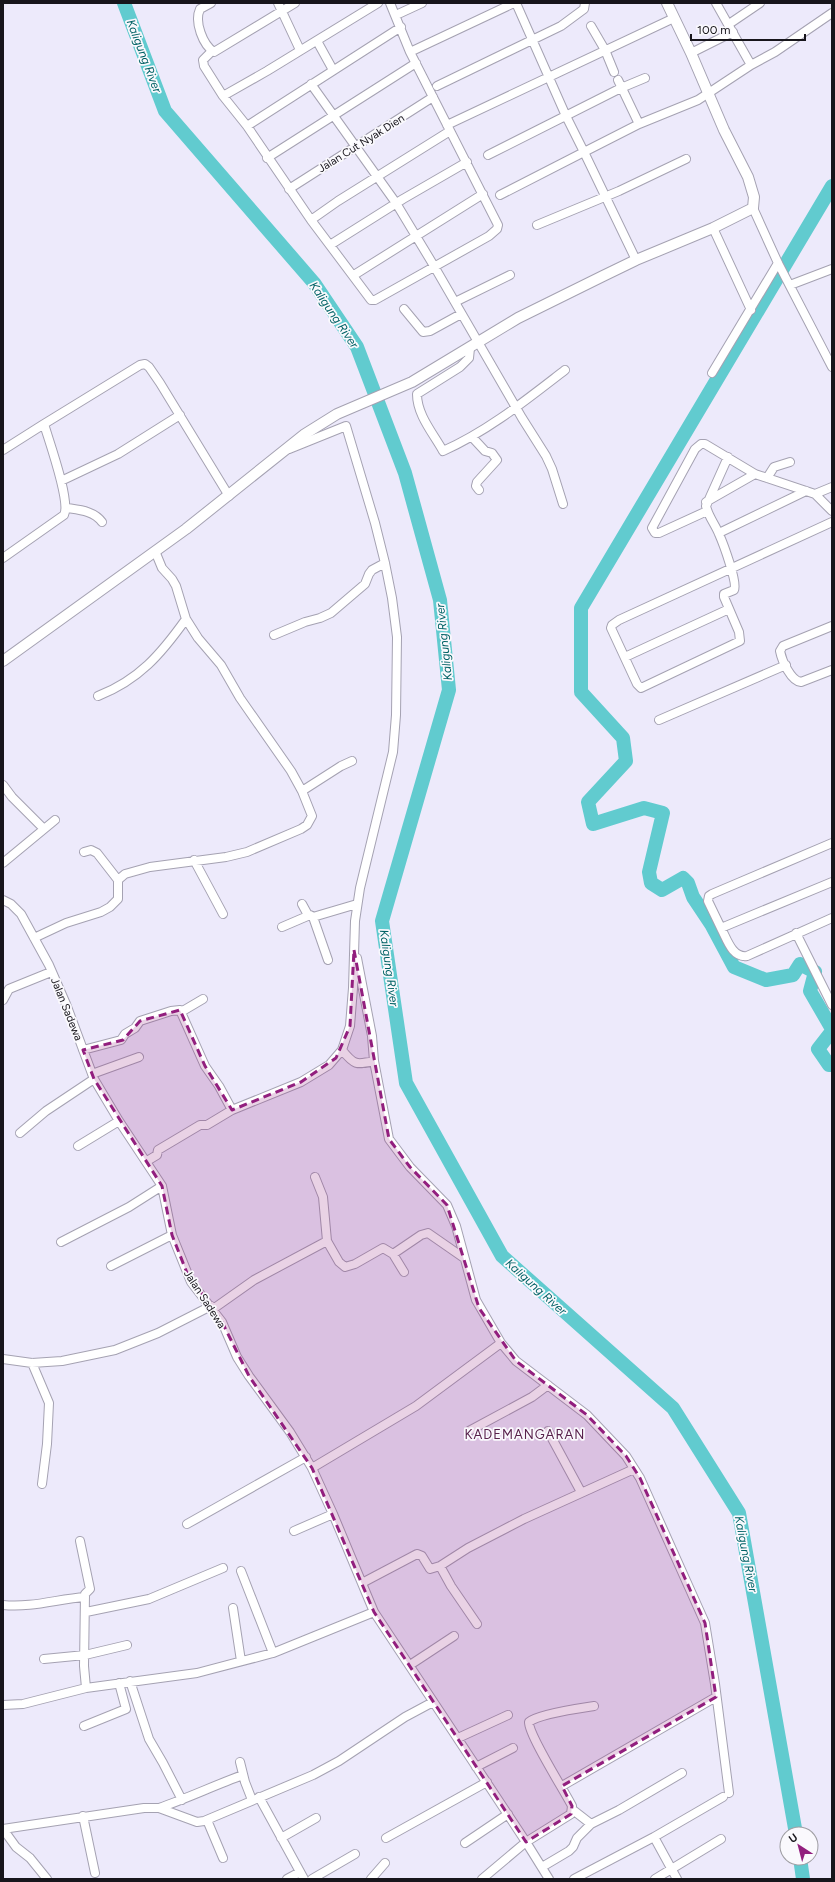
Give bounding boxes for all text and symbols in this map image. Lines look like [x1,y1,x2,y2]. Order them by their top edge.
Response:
scale bar [691,16,805,42]
water label: Kaligung River [124,17,165,95]
text: 100 m [697,23,731,37]
street label: Jalan Cut Nyak Dien [316,112,407,175]
water label: Kaligung River [307,279,362,352]
water label: Kaligung River [433,602,455,681]
water label: Kaligung River [377,929,401,1008]
street label: Jalan Sadewa [48,976,85,1043]
water label: Kaligung River [503,1256,570,1319]
street label: Jalan Sadewa [181,1268,228,1331]
district label: KADEMANGARAN [465,1427,585,1442]
water label: Kaligung River [732,1515,760,1594]
north arrow [779,1826,819,1866]
text: U [786,1831,801,1846]

